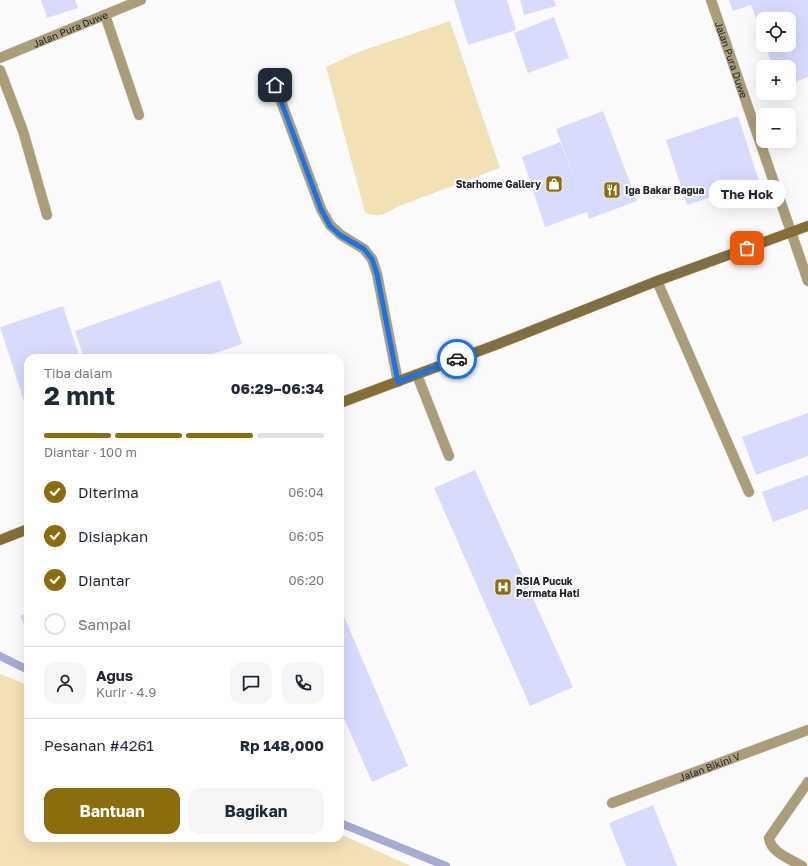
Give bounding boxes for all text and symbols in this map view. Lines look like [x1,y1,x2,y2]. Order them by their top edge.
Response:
street label: Jalan Pura Duwe [31,8,110,50]
map controls [756,12,796,148]
button: locate [756,12,796,52]
street label: Jalan Pura Duwe [713,20,750,100]
button: + [756,60,796,100]
pin [258,68,292,102]
icon: home [264,74,286,96]
button: − [756,108,796,148]
shop icon: Starhome Gallery [544,174,564,194]
place label: Starhome Gallery [456,178,541,190]
restaurant icon: Iga Bakar Bagua [602,180,622,200]
callout: The Hok [709,180,785,208]
place label: Iga Bakar Bagua [625,184,705,196]
text: The Hok [721,186,773,202]
pin [730,231,764,265]
icon: bag [736,237,758,259]
courier [437,339,477,379]
icon: car [446,348,468,370]
text: Tiba dalam [44,365,112,381]
text: 06:29–06:34 [231,379,324,397]
text: 2 mnt [44,380,115,411]
text: Diantar · 100 m [44,444,137,460]
icon: check [44,481,66,503]
text: Diterima [78,483,139,501]
text: 06:04 [288,484,324,500]
icon: check [44,525,66,547]
text: Disiapkan [78,527,148,545]
text: 06:05 [289,528,324,544]
icon: check [44,569,66,591]
text: Diantar [78,571,130,589]
text: 06:20 [289,572,324,588]
place label: RSIA Pucuk Permata Hati [516,575,580,599]
hospital icon: RSIA Pucuk Permata Hati [493,577,513,597]
text: Sampai [78,615,131,633]
button: person [44,662,86,704]
button: chat [230,662,272,704]
button: phone [282,662,324,704]
text: Agus [96,666,133,684]
text: Kurir · 4.9 [96,684,156,700]
text: Pesanan #4261 [44,736,154,754]
text: Rp 148,000 [240,736,324,754]
street label: Jalan Bikini V [677,750,742,784]
button: Bantuan [44,788,180,834]
button: Bagikan [188,788,324,834]

